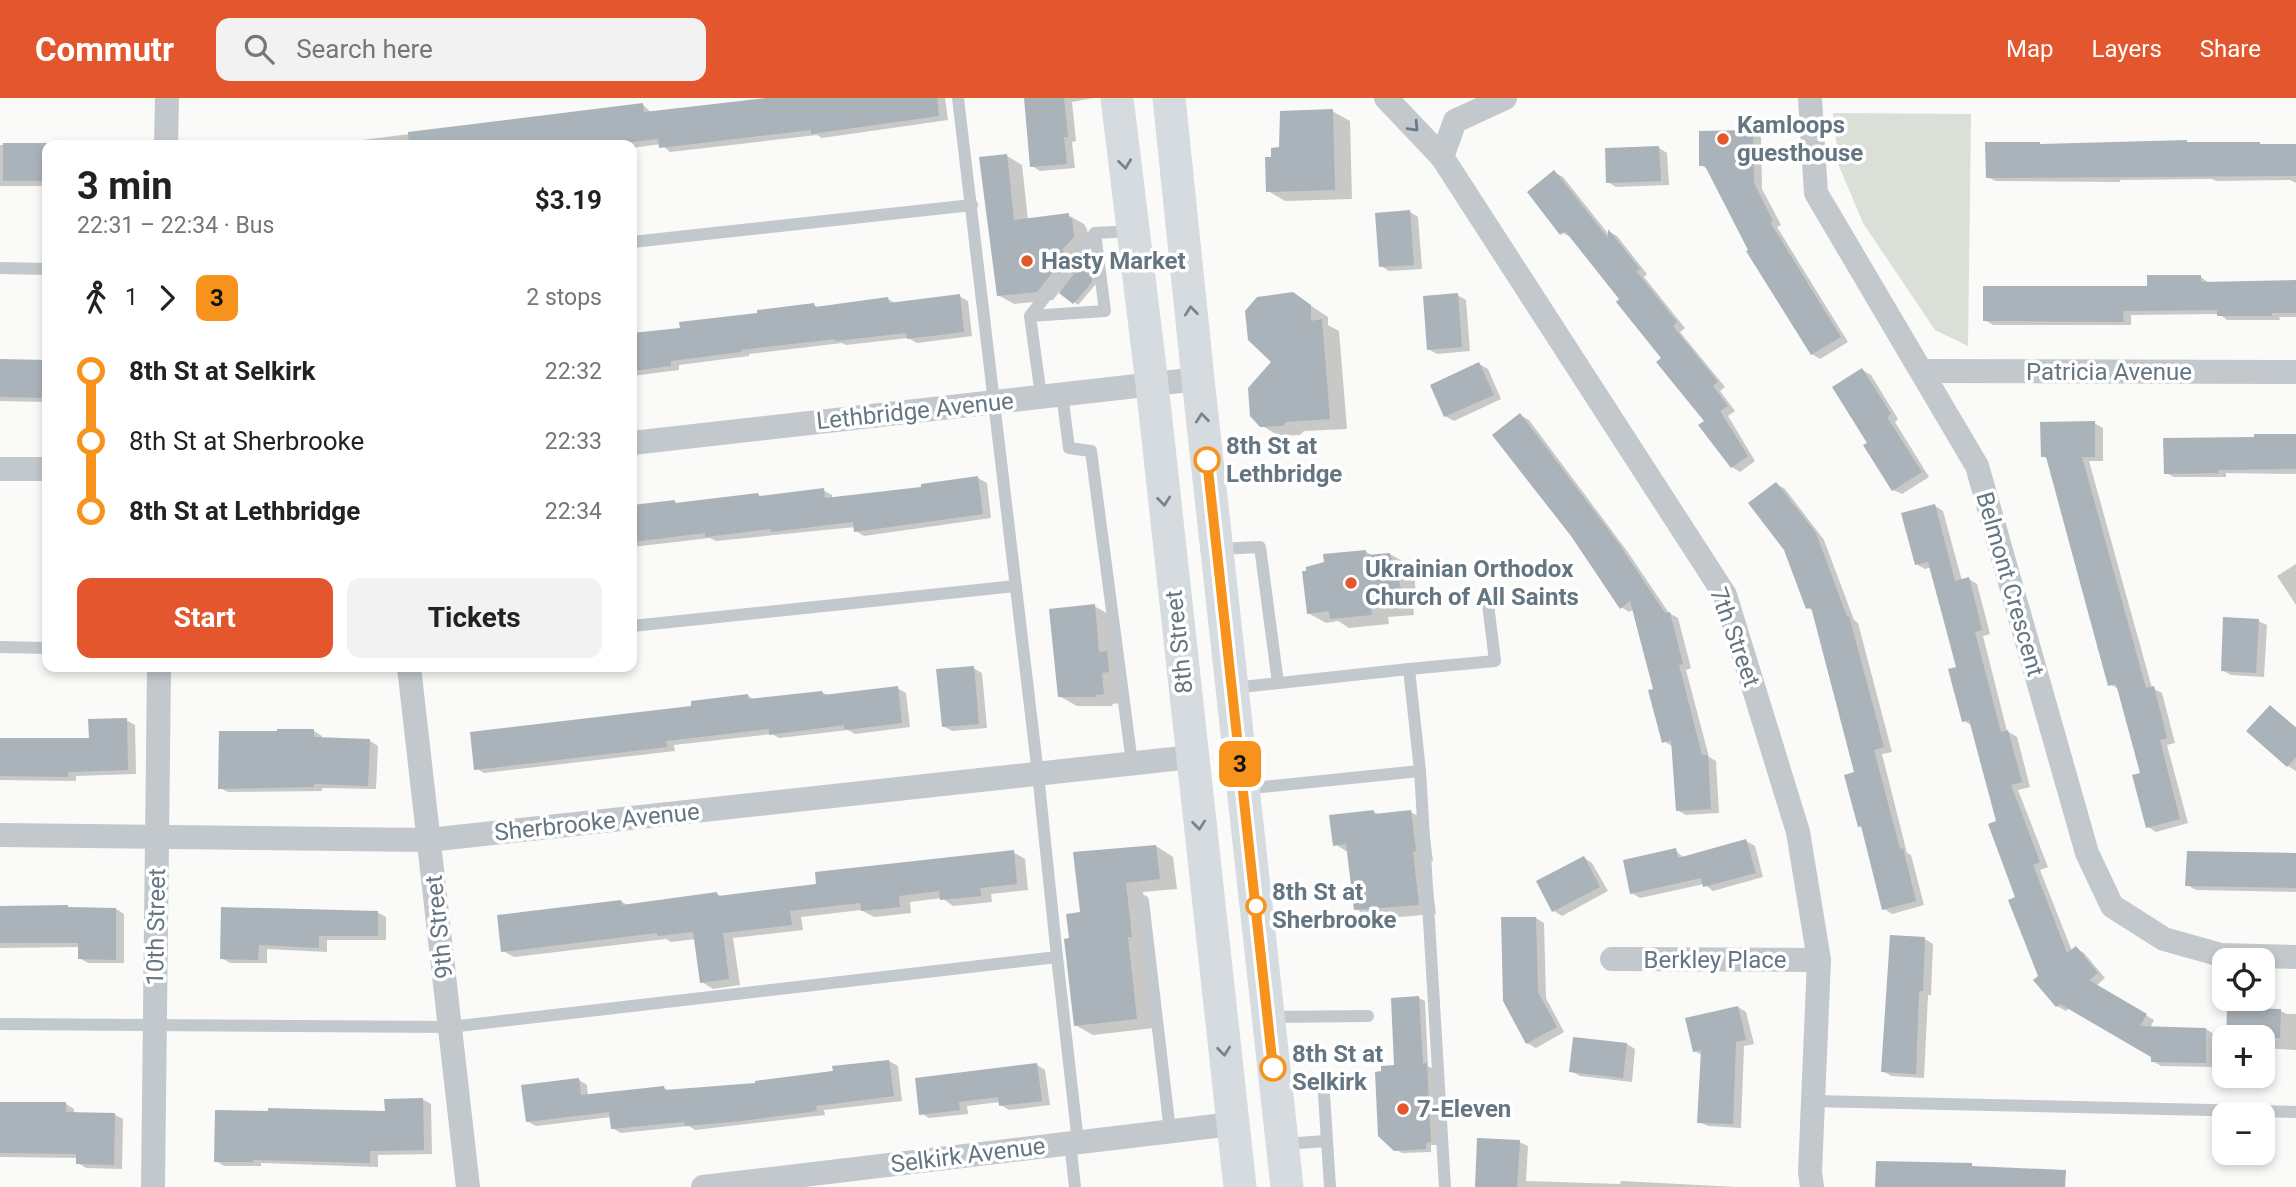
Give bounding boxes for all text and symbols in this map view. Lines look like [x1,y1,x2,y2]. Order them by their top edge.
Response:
search box [216,18,706,81]
text: Commutr [35,30,174,69]
icon: search [240,30,278,68]
text: Search here [296,34,433,64]
text: Map [2006,35,2054,63]
text: Layers [2092,35,2162,63]
text: Share [2200,35,2261,63]
place label: Kamloops guesthouse [1737,111,1863,167]
one-way arrow [1406,119,1418,132]
marker: Kamloops guesthouse [1715,131,1731,147]
one-way arrow [1117,159,1132,170]
text: 3 min [77,164,173,208]
text: $3.19 [535,185,602,215]
text: 22:31 – 22:34 · Bus [77,212,274,239]
place label: Hasty Market [1041,247,1186,275]
marker: Hasty Market [1019,253,1035,269]
icon: walk [77,279,115,317]
icon: forward [148,279,186,317]
text: 1 [125,284,138,311]
text: 3 [210,284,224,312]
text: 2 stops [526,284,602,311]
one-way arrow [1184,306,1199,317]
text: 8th St at Selkirk [129,356,315,386]
text: 22:32 [545,358,602,385]
street label: Patricia Avenue [2026,358,2192,386]
street label: Lethbridge Avenue [815,387,1015,435]
one-way arrow [1195,413,1210,424]
text: 8th St at Sherbrooke [129,426,364,456]
text: 22:33 [545,428,602,455]
place label: 8th St at Lethbridge [1226,432,1342,488]
marker: 8th St at Lethbridge [1194,447,1220,473]
street label: Belmont Crescent [1970,489,2050,679]
one-way arrow [1157,495,1172,507]
text: 8th St at Lethbridge [129,496,360,526]
text: 22:34 [545,498,602,525]
place label: Ukrainian Orthodox Church of All Saints [1365,555,1579,611]
marker: Ukrainian Orthodox Church of All Saints [1343,575,1359,591]
button: Start [77,578,333,658]
button: Tickets [347,578,602,658]
street label: 7th Street [1704,583,1766,691]
street label: 8th Street [1160,589,1198,695]
line badge: 3 [1217,741,1263,787]
text: 3 [1233,750,1247,778]
street label: Sherbrooke Avenue [493,797,701,847]
one-way arrow [1191,820,1206,831]
street label: 10th Street [141,868,171,986]
street label: 9th Street [420,874,458,980]
place label: 8th St at Sherbrooke [1272,878,1397,934]
marker: 8th St at Sherbrooke [1246,896,1266,916]
street label: Berkley Place [1643,946,1787,974]
map controls [2212,948,2275,1165]
button: locate [2212,948,2275,1011]
button: + [2212,1025,2275,1088]
place label: 8th St at Selkirk [1292,1040,1383,1096]
one-way arrow [1217,1045,1232,1057]
marker: 8th St at Selkirk [1260,1055,1286,1081]
place label: 7-Eleven [1417,1095,1511,1123]
marker: 7-Eleven [1395,1101,1411,1117]
button: − [2212,1102,2275,1165]
street label: Selkirk Avenue [889,1132,1047,1178]

